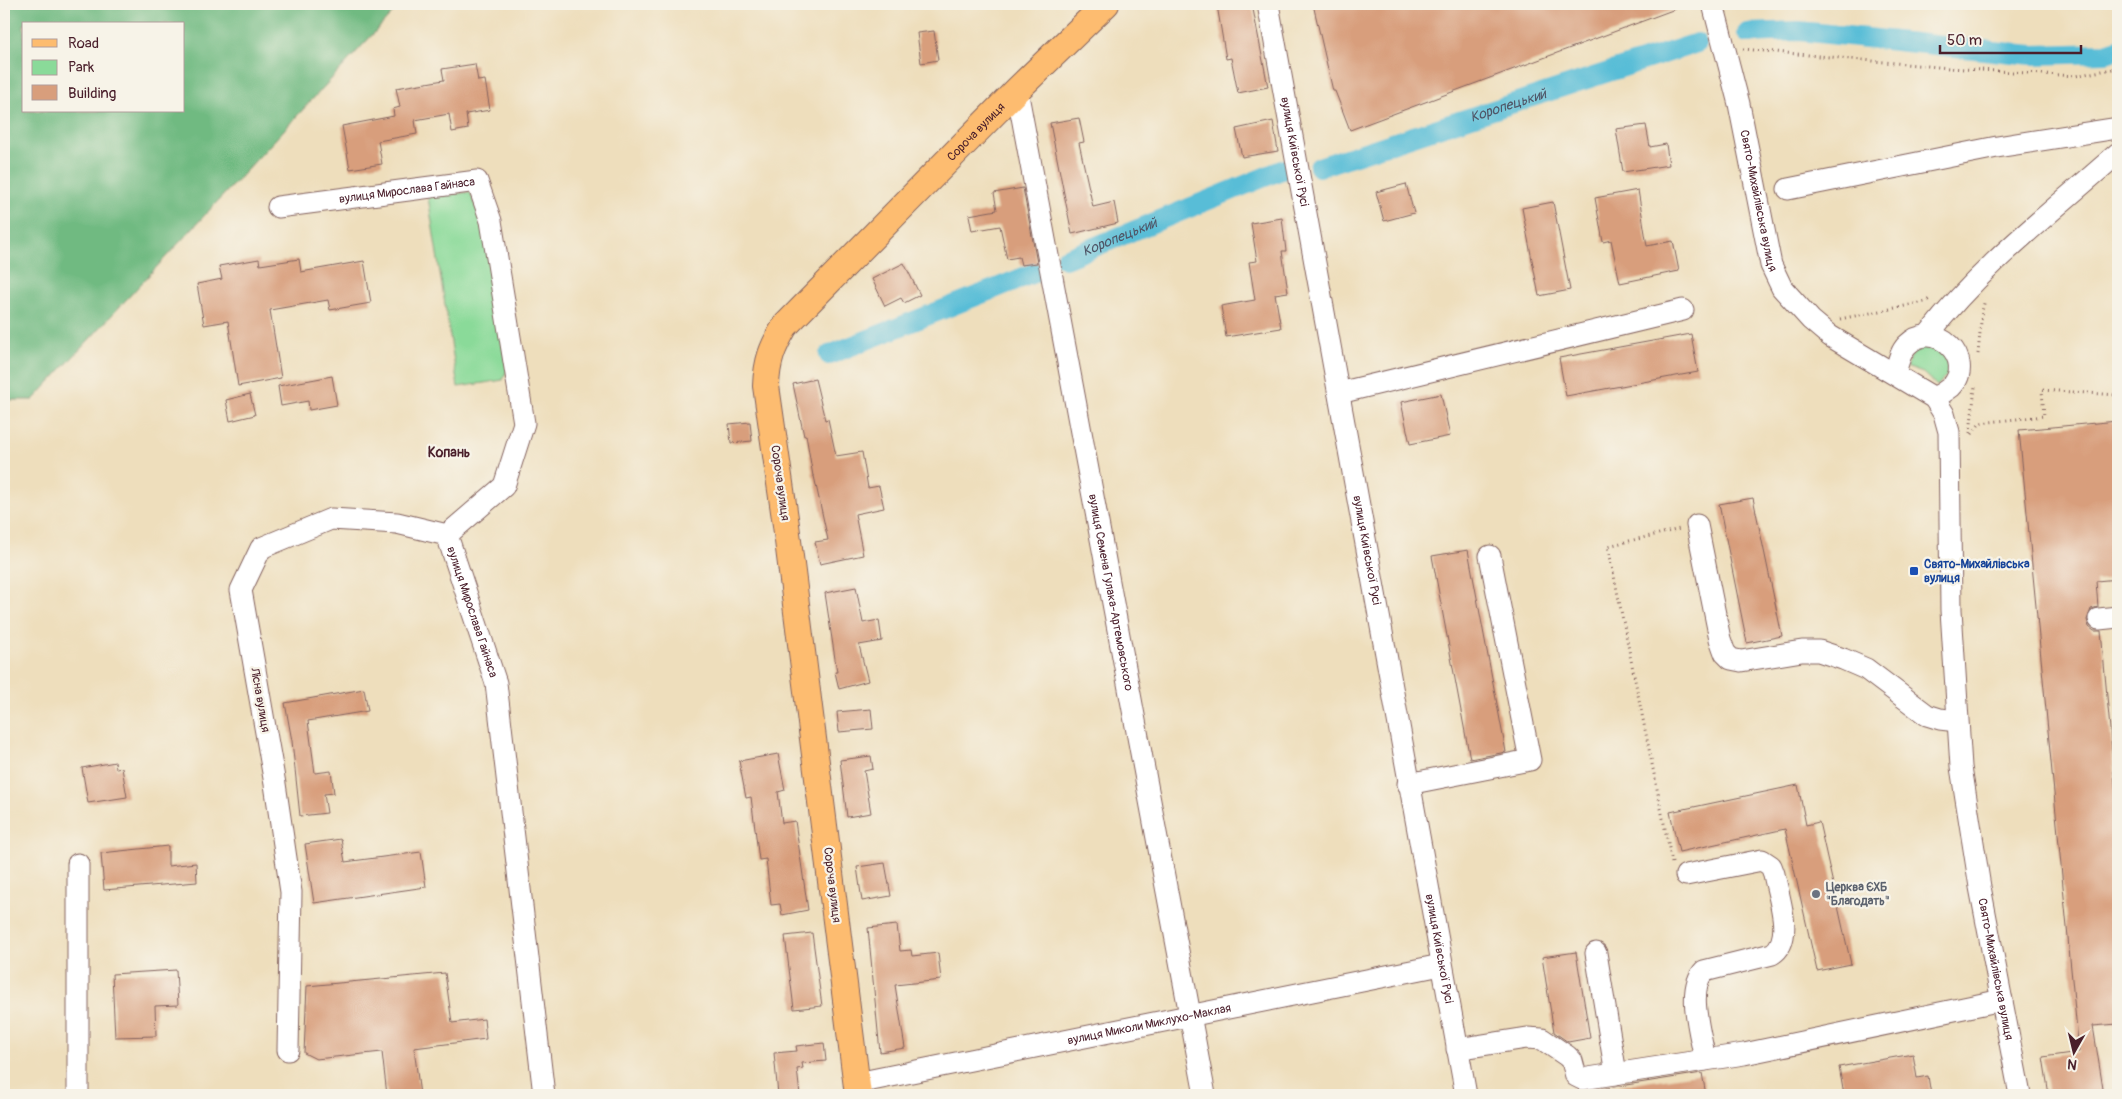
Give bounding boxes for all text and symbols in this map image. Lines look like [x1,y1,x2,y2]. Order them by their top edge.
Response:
legend [22,22,185,112]
scale bar [1940,22,2081,54]
text: 50 m [1947,31,1982,50]
text: Road [68,34,99,53]
text: Park [68,58,95,77]
text: Building [68,84,116,103]
water label: Коропецький [1468,84,1550,125]
street label: вулиця Київської Русі [1277,96,1312,208]
street label: Сороча вулиця [944,99,1008,164]
street label: Свято-Михайлівська вулиця [1737,129,1781,275]
street label: вулиця Мирослава Гайнаса [338,174,476,206]
water label: Коропецький [1080,213,1161,259]
district label: Копань [428,444,470,461]
street label: Сороча вулиця [767,444,793,522]
street label: вулиця Семена Гулака-Артемовського [1085,493,1137,693]
street label: вулиця Київської Русі [1350,494,1384,606]
street label: вулиця Мирослава Гайнаса [444,544,501,680]
place label: Свято-Михайлівська вулиця [1924,557,2030,586]
marker: Свято-Михайлівська вулиця [1908,565,1920,577]
street label: Лісна вулиця [247,665,273,734]
street label: Сороча вулиця [820,846,844,924]
place label: Церква ЄХБ "Благодать" [1826,880,1890,909]
marker: Церква ЄХБ "Благодать" [1810,888,1822,900]
street label: вулиця Київської Русі [1422,893,1457,1005]
street label: Свято-Михайлівська вулиця [1975,897,2017,1042]
street label: вулиця Миколи Миклухо-Маклая [1066,1000,1233,1048]
north arrow [2050,1026,2100,1076]
text: N [2066,1055,2078,1073]

